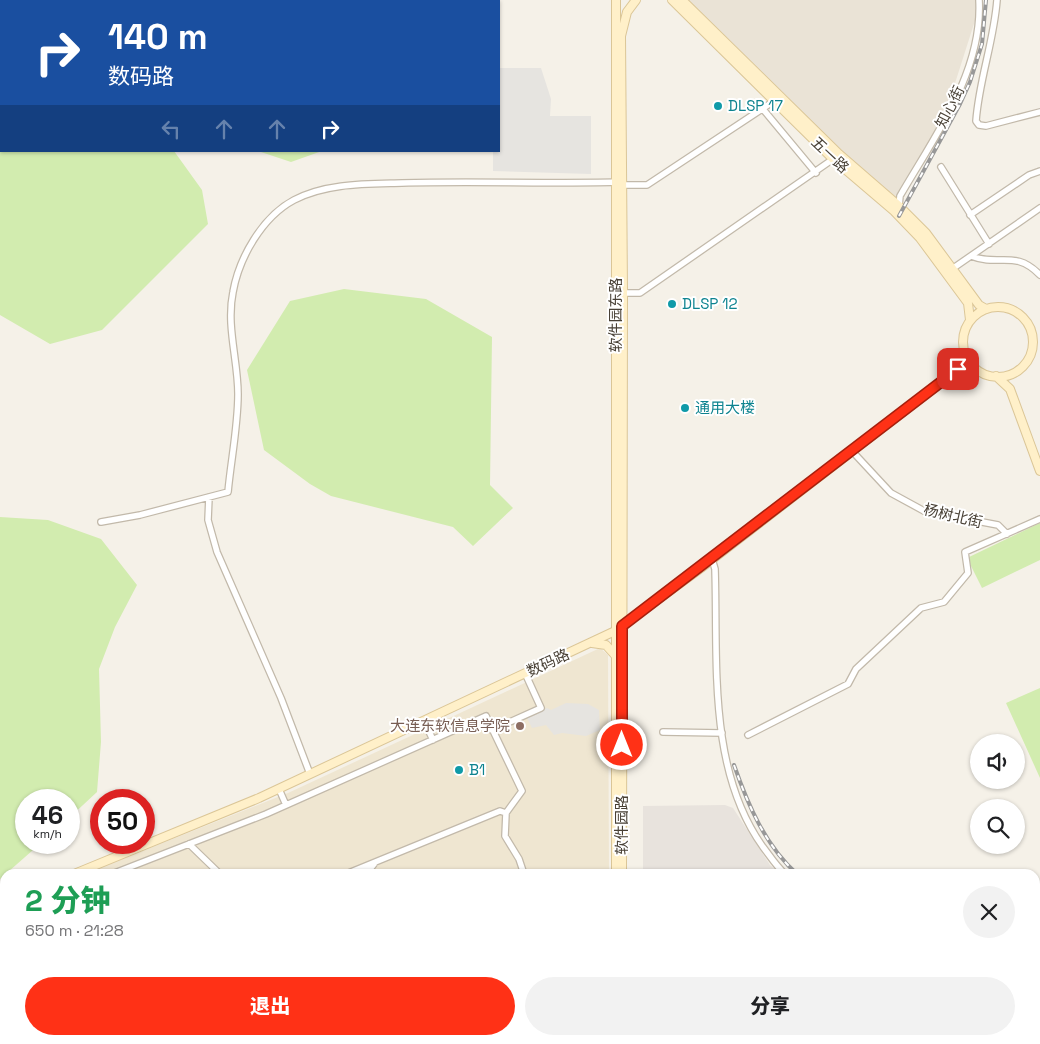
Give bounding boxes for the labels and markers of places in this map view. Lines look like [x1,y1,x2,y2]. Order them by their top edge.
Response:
place label: DLSP 17 [728,96,783,115]
marker: DLSP 17 [712,100,724,112]
place label: DLSP 12 [682,294,738,313]
marker: DLSP 12 [666,298,678,310]
pin [937,348,979,390]
place label: 通用大楼 [695,398,755,417]
marker: 通用大楼 [679,402,691,414]
place label: 大连东软信息学院 [390,716,510,735]
marker: 大连东软信息学院 [514,720,526,732]
place label: B1 [469,760,485,779]
marker: B1 [453,764,465,776]

